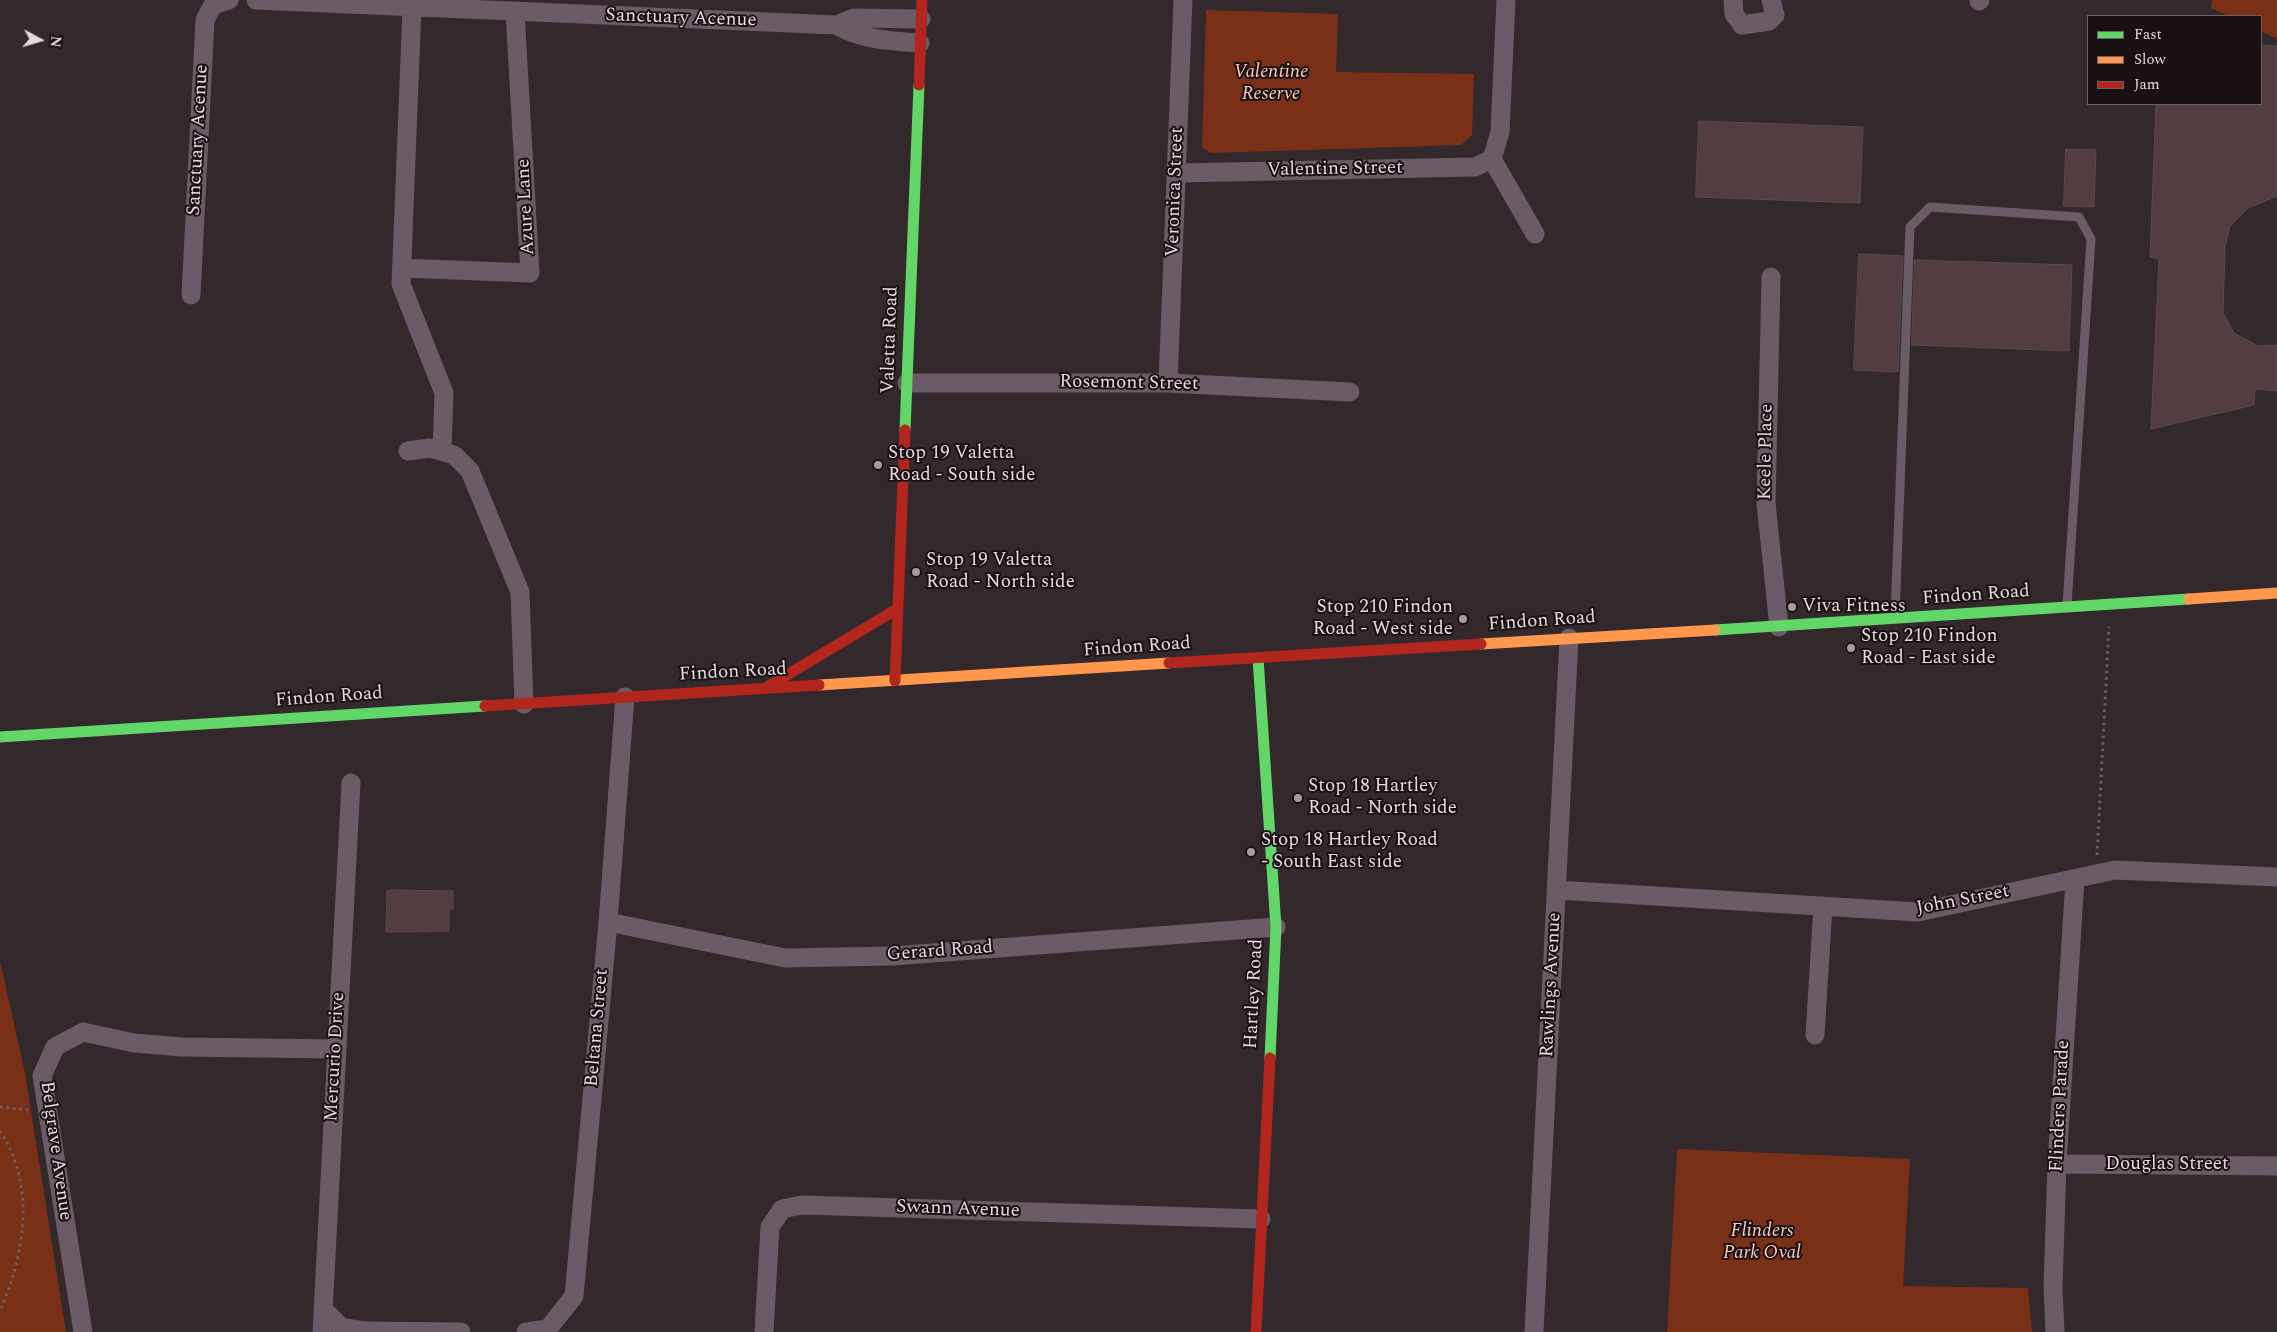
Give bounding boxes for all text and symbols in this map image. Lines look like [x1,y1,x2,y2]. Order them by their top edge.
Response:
street label: Sanctuary Acenue [605,5,757,33]
north arrow [15,15,65,65]
legend [2087,15,2262,105]
text: Fast [2134,23,2162,46]
text: N [44,35,66,48]
text: Slow [2134,48,2166,71]
park label: Valentine Reserve [1234,62,1308,106]
street label: Sanctuary Acenue [184,64,214,216]
text: Jam [2134,73,2160,96]
street label: Veronica Street [1162,127,1190,257]
street label: Valentine Street [1267,157,1403,183]
street label: Azure Lane [513,158,541,256]
street label: Valetta Road [878,286,904,394]
street label: Rosemont Street [1059,371,1199,397]
street label: Keele Place [1755,404,1779,500]
place label: Stop 19 Valetta Road - South side [888,443,1035,487]
marker: Stop 19 Valetta Road - South side [872,459,884,471]
place label: Stop 19 Valetta Road - North side [926,550,1075,594]
marker: Stop 19 Valetta Road - North side [910,566,922,578]
street label: Findon Road [1921,581,2031,611]
place label: Viva Fitness [1802,596,1906,618]
place label: Stop 210 Findon Road - West side [1313,597,1453,641]
marker: Viva Fitness [1786,601,1798,613]
street label: Findon Road [1487,607,1597,637]
marker: Stop 210 Findon Road - West side [1457,613,1469,625]
place label: Stop 210 Findon Road - East side [1861,626,1997,670]
street label: Findon Road [1082,633,1192,663]
marker: Stop 210 Findon Road - East side [1845,642,1857,654]
street label: Findon Road [678,659,788,687]
street label: Findon Road [274,683,384,713]
place label: Stop 18 Hartley Road - North side [1308,776,1457,820]
marker: Stop 18 Hartley Road - North side [1292,792,1304,804]
place label: Stop 18 Hartley Road - South East side [1261,830,1438,874]
marker: Stop 18 Hartley Road - South East side [1245,846,1257,858]
street label: John Street [1915,881,2011,921]
street label: Rawlings Avenue [1537,912,1567,1058]
street label: Gerard Road [886,937,994,967]
street label: Hartley Road [1241,938,1269,1050]
street label: Beltana Street [581,968,615,1088]
street label: Mercurio Drive [321,992,351,1122]
street label: Flinders Parade [2046,1039,2076,1173]
street label: Belgrave Avenue [34,1080,76,1222]
street label: Douglas Street [2105,1154,2229,1176]
street label: Swann Avenue [896,1196,1020,1224]
park label: Flinders Park Oval [1723,1221,1801,1265]

